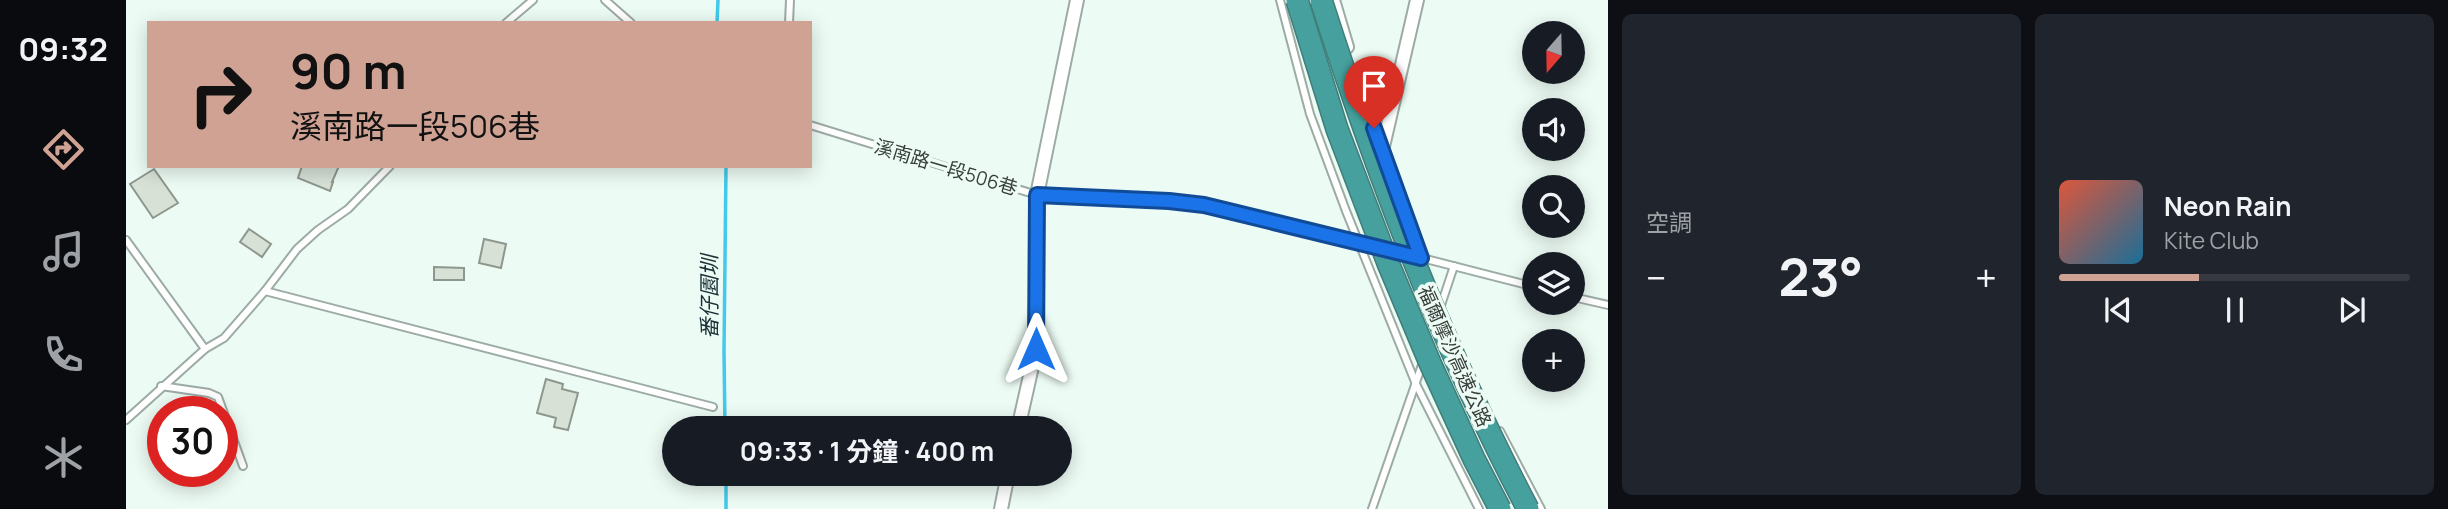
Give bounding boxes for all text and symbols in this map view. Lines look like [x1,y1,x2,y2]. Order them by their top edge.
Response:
north arrow [1522,21,1586,84]
map controls [1522,21,1585,392]
text: 09:32 [18,27,108,71]
text: 90 m [290,37,407,104]
icon: right [175,49,266,140]
pin [1344,56,1404,128]
icon: arrive [1355,67,1393,105]
button: sound [1522,98,1585,161]
text: 溪南路一段506巷 [290,104,540,148]
icon: directions [39,125,88,174]
street label: 溪南路一段506巷 [871,133,1021,201]
button: search [1522,175,1585,238]
text: Neon Rain [2164,188,2292,224]
text: 空調 [1646,206,1692,238]
text: Kite Club [2164,224,2259,256]
icon: music [39,227,88,276]
text: 23° [1779,241,1863,312]
text: − [1646,251,1667,303]
text: + [1975,251,1997,303]
water label: 番仔園圳 [695,252,723,339]
button: layers [1522,252,1585,315]
street label: 福爾摩沙高速公路 [1412,281,1498,431]
icon: previous [2099,291,2137,329]
icon: pause [2216,291,2254,329]
icon: next [2333,291,2371,329]
position arrow [999,312,1073,386]
button: + [1522,329,1585,392]
icon: phone [39,330,88,379]
speed limit sign: 30 [147,396,238,487]
icon: climate [39,433,88,482]
text: 09:33 · 1 分鐘 · 400 m [740,433,994,469]

